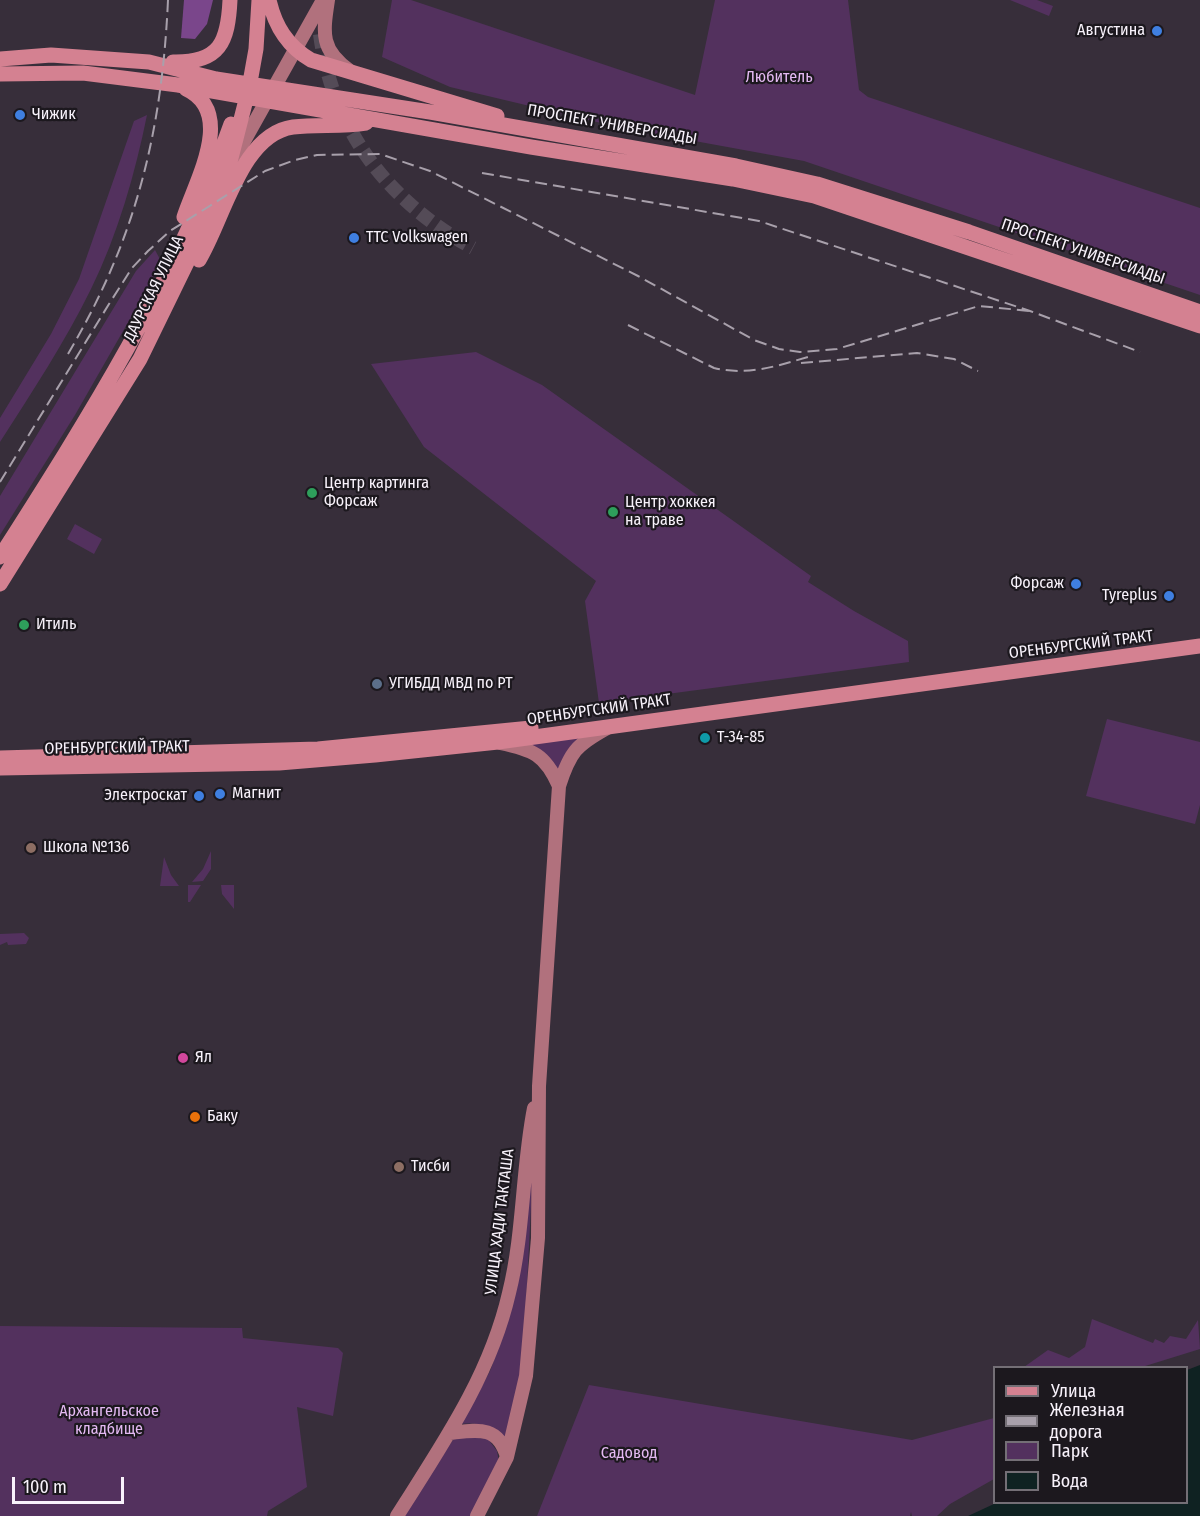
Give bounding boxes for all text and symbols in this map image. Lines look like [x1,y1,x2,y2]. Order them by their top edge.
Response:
place label: Августина [1077,21,1145,41]
marker: Августина [1150,24,1164,38]
park label: Любитель [745,68,813,88]
street label: ПРОСПЕКТ УНИВЕРСИАДЫ [526,101,698,149]
place label: Чижик [32,105,76,125]
marker: Чижик [13,108,27,122]
street label: ПРОСПЕКТ УНИВЕРСИАДЫ [999,215,1167,289]
place label: ТТС Volkswagen [366,228,468,248]
marker: ТТС Volkswagen [347,231,361,245]
street label: ДАУРСКАЯ УЛИЦА [120,233,188,345]
place label: Центр картинга Форсаж [324,474,429,512]
marker: Центр картинга Форсаж [305,486,319,500]
place label: Центр хоккея на траве [625,493,716,531]
marker: Центр хоккея на траве [606,505,620,519]
place label: Форсаж [1011,574,1064,594]
marker: Форсаж [1069,577,1083,591]
place label: Tyreplus [1102,586,1157,606]
marker: Tyreplus [1162,589,1176,603]
place label: Итиль [36,615,76,635]
marker: Итиль [17,618,31,632]
street label: ОРЕНБУРГСКИЙ ТРАКТ [1008,627,1154,663]
place label: УГИБДД МВД по РТ [389,674,513,694]
marker: УГИБДД МВД по РТ [370,677,384,691]
street label: ОРЕНБУРГСКИЙ ТРАКТ [526,690,672,730]
place label: T-34-85 [717,728,765,748]
marker: T-34-85 [698,731,712,745]
street label: ОРЕНБУРГСКИЙ ТРАКТ [44,737,190,759]
place label: Магнит [232,784,281,804]
place label: Электроскат [104,786,187,806]
marker: Магнит [213,787,227,801]
marker: Электроскат [192,789,206,803]
place label: Школа №136 [43,838,129,858]
marker: Школа №136 [24,841,38,855]
place label: Ял [195,1048,212,1068]
marker: Ял [176,1051,190,1065]
place label: Баку [207,1107,238,1127]
marker: Баку [188,1110,202,1124]
street label: УЛИЦА ХАДИ ТАКТАША [482,1148,518,1296]
place label: Тисби [411,1157,450,1177]
marker: Тисби [392,1160,406,1174]
legend [993,1366,1188,1504]
text: Улица [1051,1380,1096,1402]
text: Железная дорога [1050,1399,1125,1443]
park label: Архангельское кладбище [59,1402,159,1440]
text: Парк [1051,1440,1089,1462]
park label: Садовод [601,1444,657,1464]
scale bar [15,1465,128,1503]
text: Вода [1051,1470,1088,1492]
text: 100 m [23,1476,67,1498]

